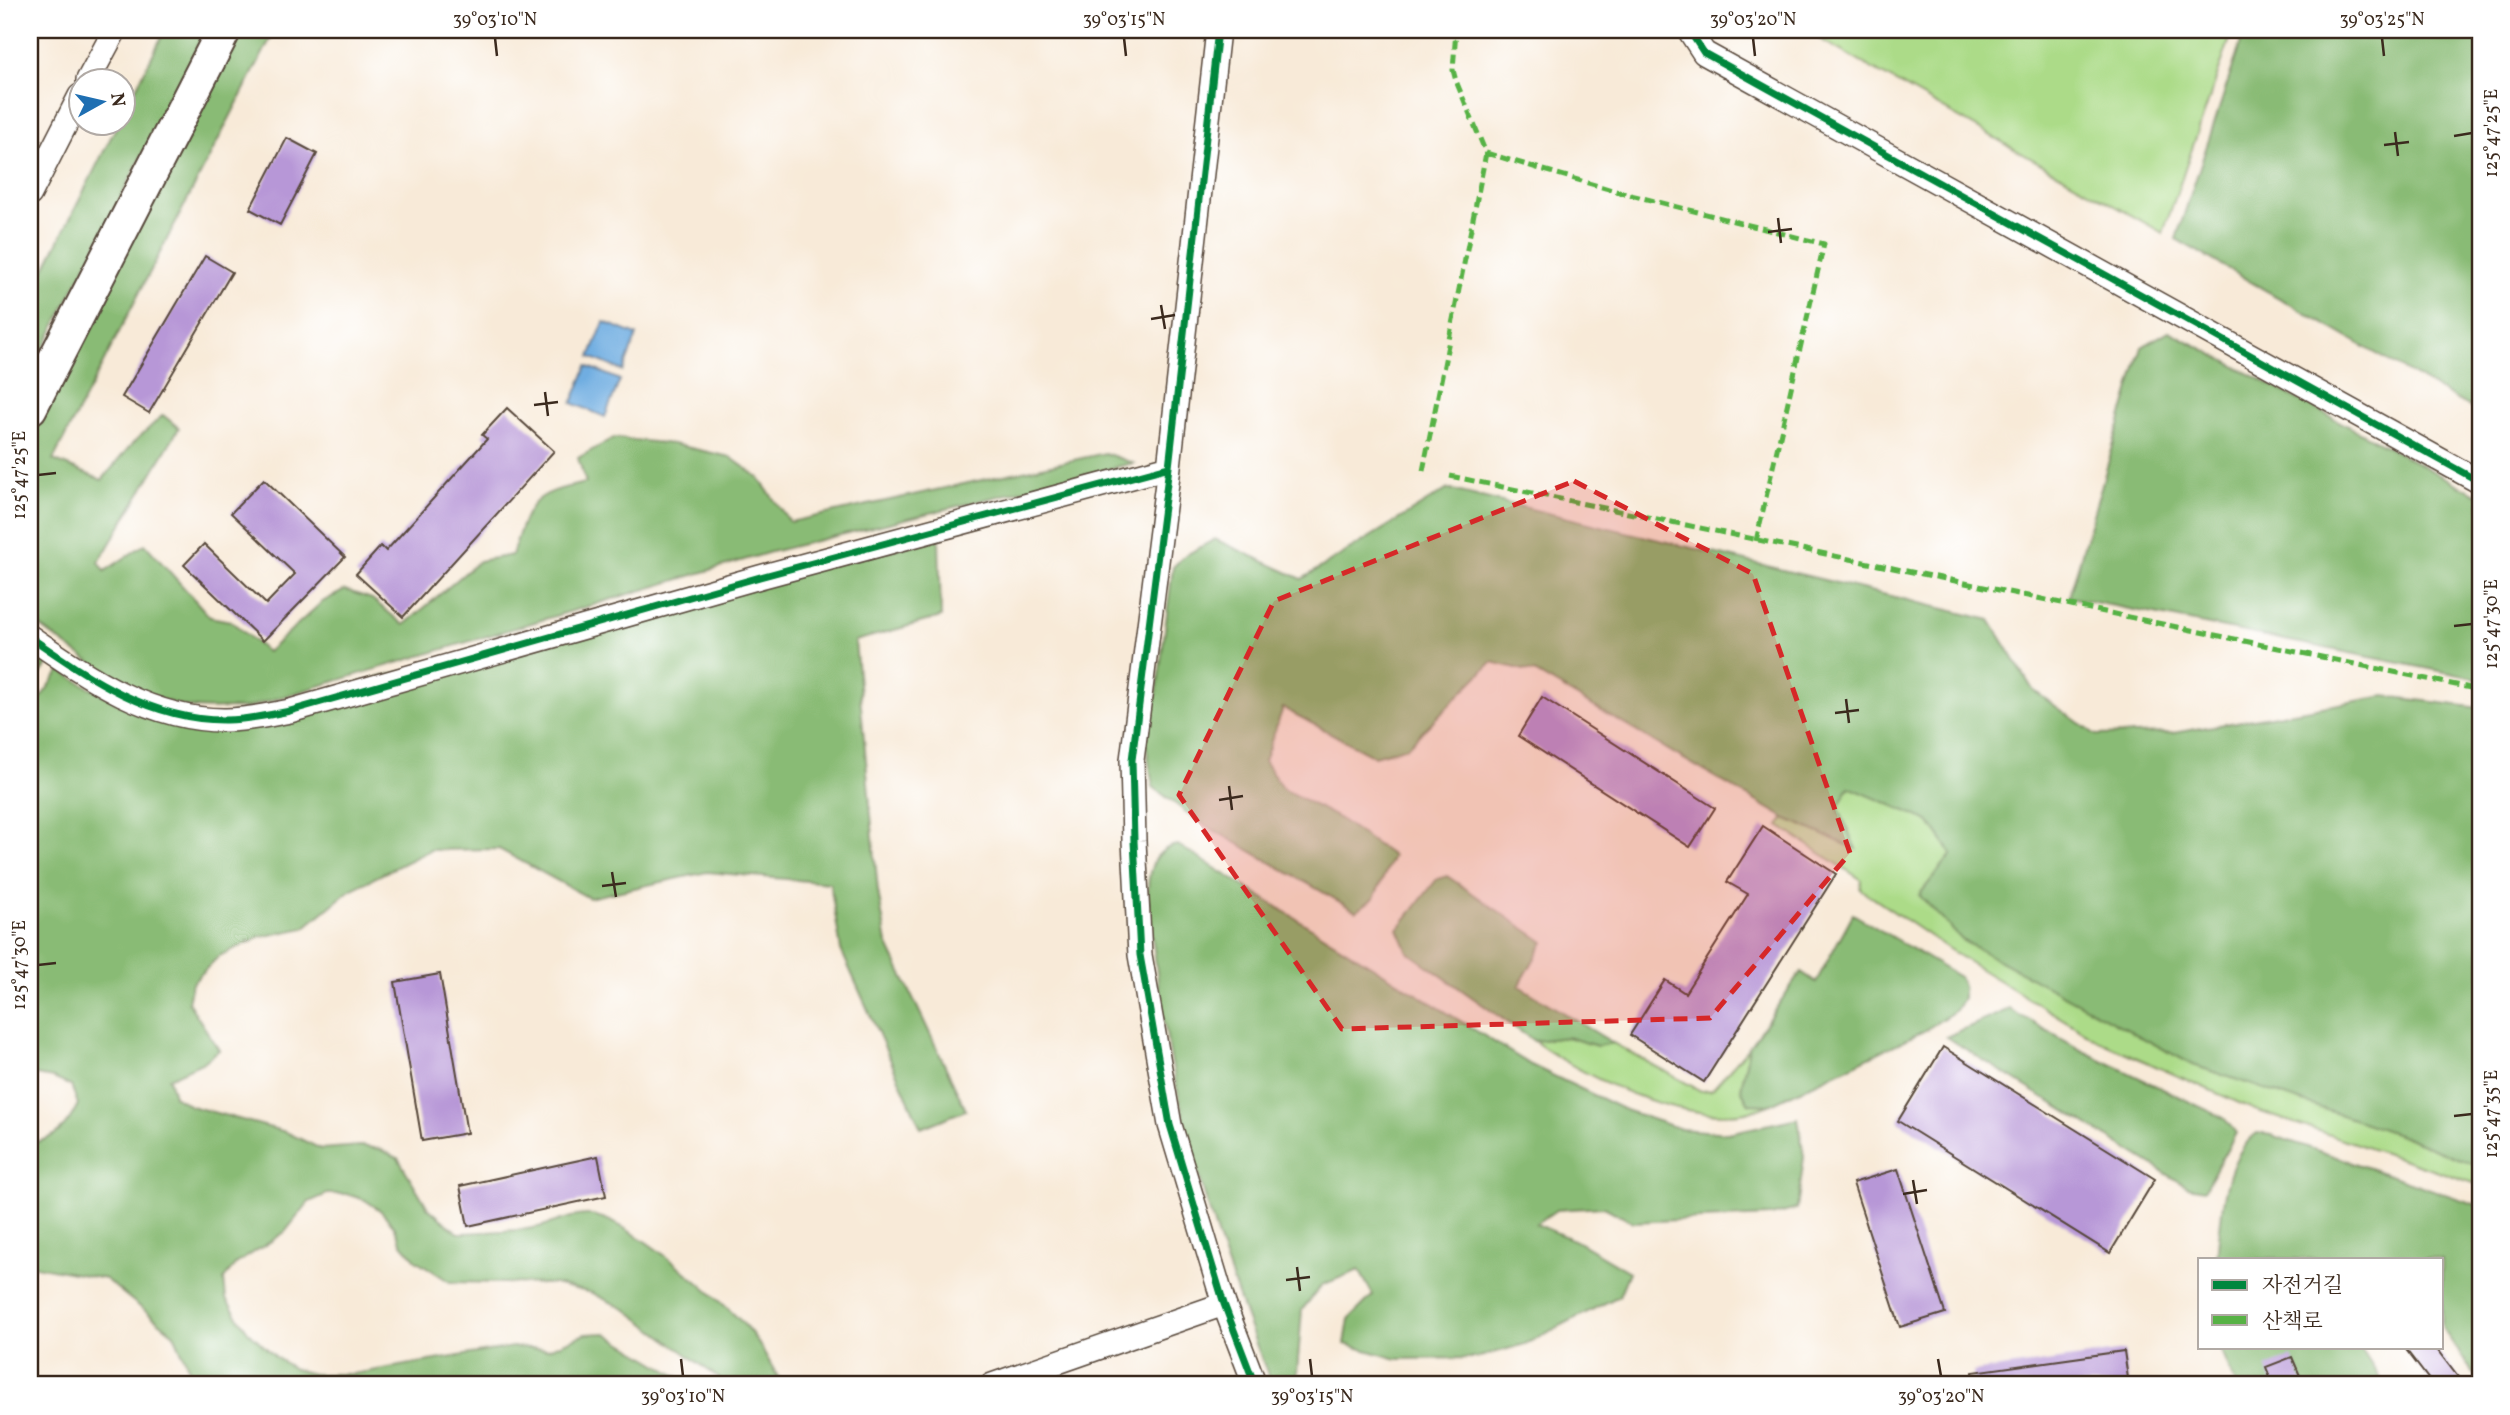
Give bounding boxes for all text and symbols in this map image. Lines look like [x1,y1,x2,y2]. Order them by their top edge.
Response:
text: 39°03'10"N [453,8,537,33]
text: 39°03'15"N [1083,8,1165,33]
text: 39°03'20"N [1710,8,1796,33]
text: 39°03'25"N [2339,8,2425,33]
north arrow [66,66,136,136]
text: 125°47'25"E [2480,88,2505,177]
text: N [103,91,131,109]
text: 125°47'25"E [8,430,33,519]
text: 125°47'30"E [2480,579,2505,669]
text: 125°47'30"E [8,920,33,1010]
text: 125°47'35"E [2480,1070,2505,1158]
legend [2198,1258,2444,1348]
text: 자전거길 [2262,1272,2343,1301]
text: 산책로 [2262,1308,2323,1337]
text: 39°03'10"N [641,1385,725,1410]
text: 39°03'15"N [1271,1385,1353,1410]
text: 39°03'20"N [1898,1385,1984,1410]

